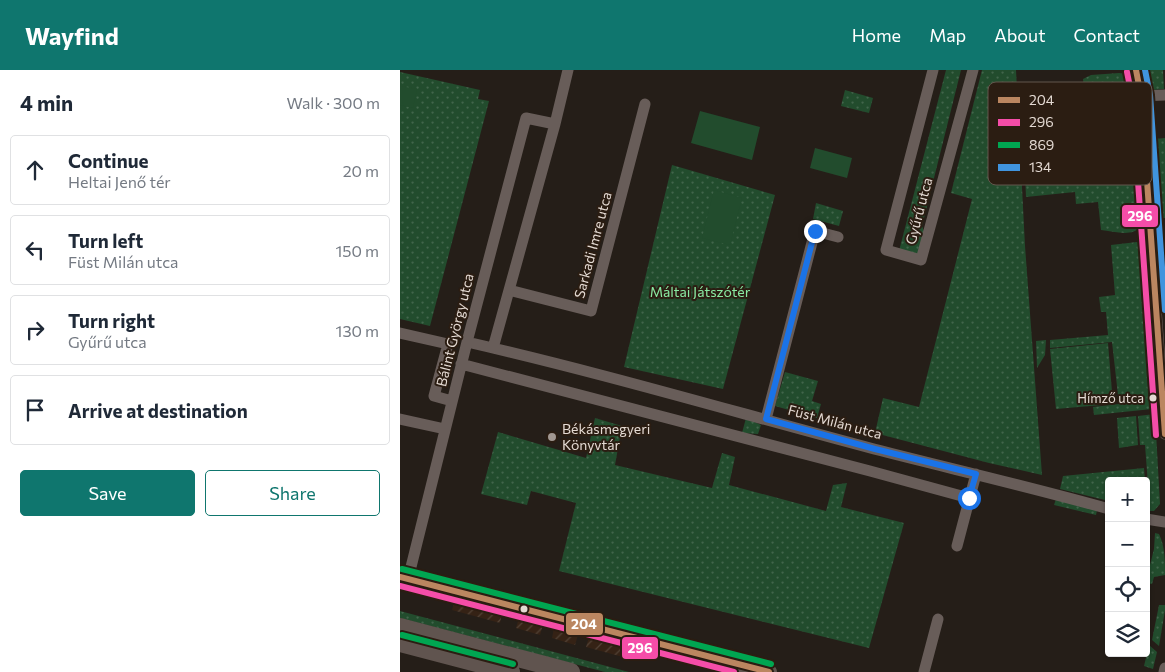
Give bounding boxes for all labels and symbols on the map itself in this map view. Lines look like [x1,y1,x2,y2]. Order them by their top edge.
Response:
legend [988,82,1152,185]
text: 204 [1029,91,1055,108]
text: 296 [1029,113,1054,130]
text: 869 [1029,136,1054,153]
text: 134 [1029,158,1052,175]
street label: Gyűrű utca [901,175,936,246]
street label: Sarkadi Imre utca [570,190,615,300]
line badge: 296 [1121,204,1159,228]
text: 296 [1127,207,1153,224]
route end [804,220,827,243]
street label: Bálint György utca [432,272,477,388]
park label: Máltai Játszótér [650,283,751,300]
place label: Hímző utca [1077,390,1144,406]
marker: Hímző utca [1148,393,1158,403]
street label: Füst Milán utca [786,401,884,442]
place label: Békásmegyeri Könyvtár [562,420,650,453]
marker: Békásmegyeri Könyvtár [546,431,558,443]
route start [958,487,981,510]
unlabelled marker [519,604,529,614]
line badge: 204 [565,612,604,636]
text: 204 [571,615,597,632]
line badge: 296 [621,636,659,660]
text: 296 [627,639,653,656]

